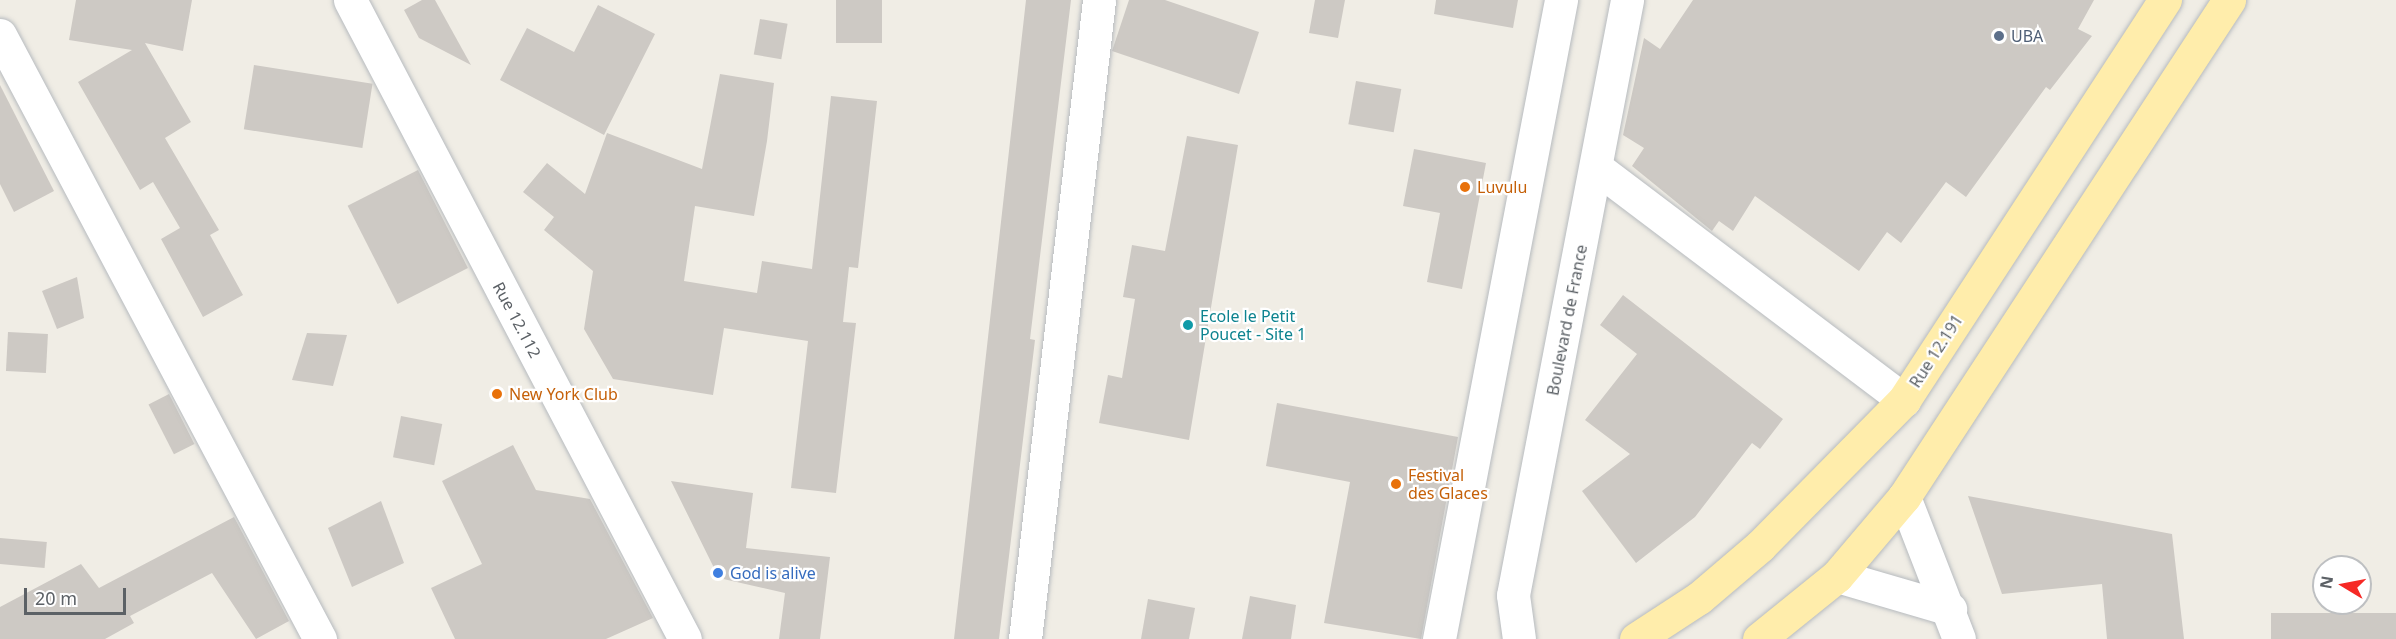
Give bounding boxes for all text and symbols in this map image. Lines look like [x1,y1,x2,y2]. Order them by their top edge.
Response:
place label: UBA [2011,26,2043,46]
marker: UBA [1992,29,2006,43]
place label: Luvulu [1477,177,1527,197]
marker: Luvulu [1458,180,1472,194]
street label: Boulevard de France [1543,243,1591,397]
street label: Rue 12.112 [489,279,545,361]
place label: Ecole le Petit Poucet - Site 1 [1200,306,1306,344]
street label: Rue 12.191 [1905,311,1967,391]
marker: Ecole le Petit Poucet - Site 1 [1181,318,1195,332]
place label: New York Club [509,384,618,404]
marker: New York Club [490,387,504,401]
place label: Festival des Glaces [1408,465,1488,503]
marker: Festival des Glaces [1389,477,1403,491]
north arrow [2312,555,2372,615]
place label: God is alive [730,563,816,583]
marker: God is alive [711,566,725,580]
text: N [2314,574,2338,591]
scale bar [27,576,129,614]
text: 20 m [35,586,77,610]

